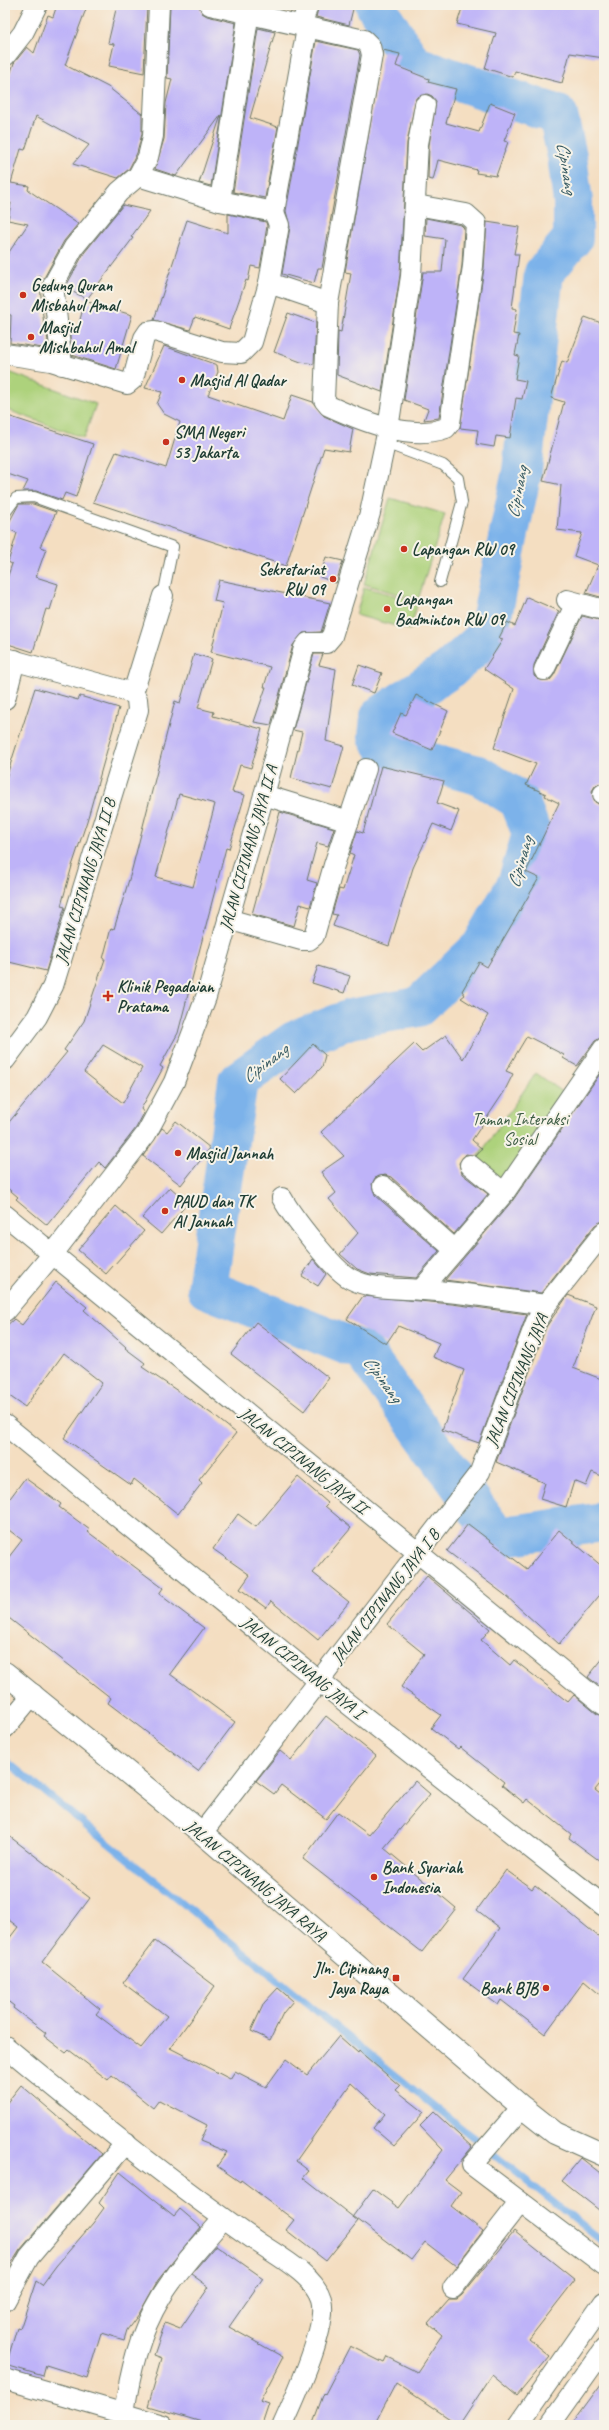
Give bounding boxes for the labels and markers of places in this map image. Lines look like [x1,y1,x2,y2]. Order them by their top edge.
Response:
place label: Gedung Quran Misbahul Amal [31,275,121,316]
marker: Gedung Quran Misbahul Amal [18,290,28,300]
place label: Masjid Mishbahul Amal [39,317,138,358]
marker: Masjid Mishbahul Amal [26,332,36,342]
place label: Masjid Al Qadar [190,370,287,391]
marker: Masjid Al Qadar [177,375,187,385]
place label: SMA Negeri 53 Jakarta [174,422,247,463]
marker: SMA Negeri 53 Jakarta [161,437,171,447]
place label: Lapangan RW 09 [412,539,517,560]
marker: Lapangan RW 09 [399,544,409,554]
place label: Sekretariat RW 09 [258,559,328,600]
marker: Sekretariat RW 09 [328,574,338,584]
place label: Lapangan Badminton RW 09 [395,589,507,630]
marker: Lapangan Badminton RW 09 [382,604,392,614]
place label: Klinik Pegadaian Pratama [117,976,215,1017]
marker: Klinik Pegadaian Pratama [102,990,114,1002]
place label: Masjid Jannah [186,1143,274,1164]
marker: Masjid Jannah [173,1148,183,1158]
place label: PAUD dan TK Al Jannah [173,1191,257,1232]
marker: PAUD dan TK Al Jannah [160,1206,170,1216]
place label: Bank Syariah Indonesia [382,1857,464,1898]
marker: Bank Syariah Indonesia [369,1872,379,1882]
place label: Jln. Cipinang Jaya Raya [313,1958,390,1999]
marker: Jln. Cipinang Jaya Raya [391,1973,401,1983]
place label: Bank BJB [480,1978,540,1999]
marker: Bank BJB [541,1983,551,1993]

